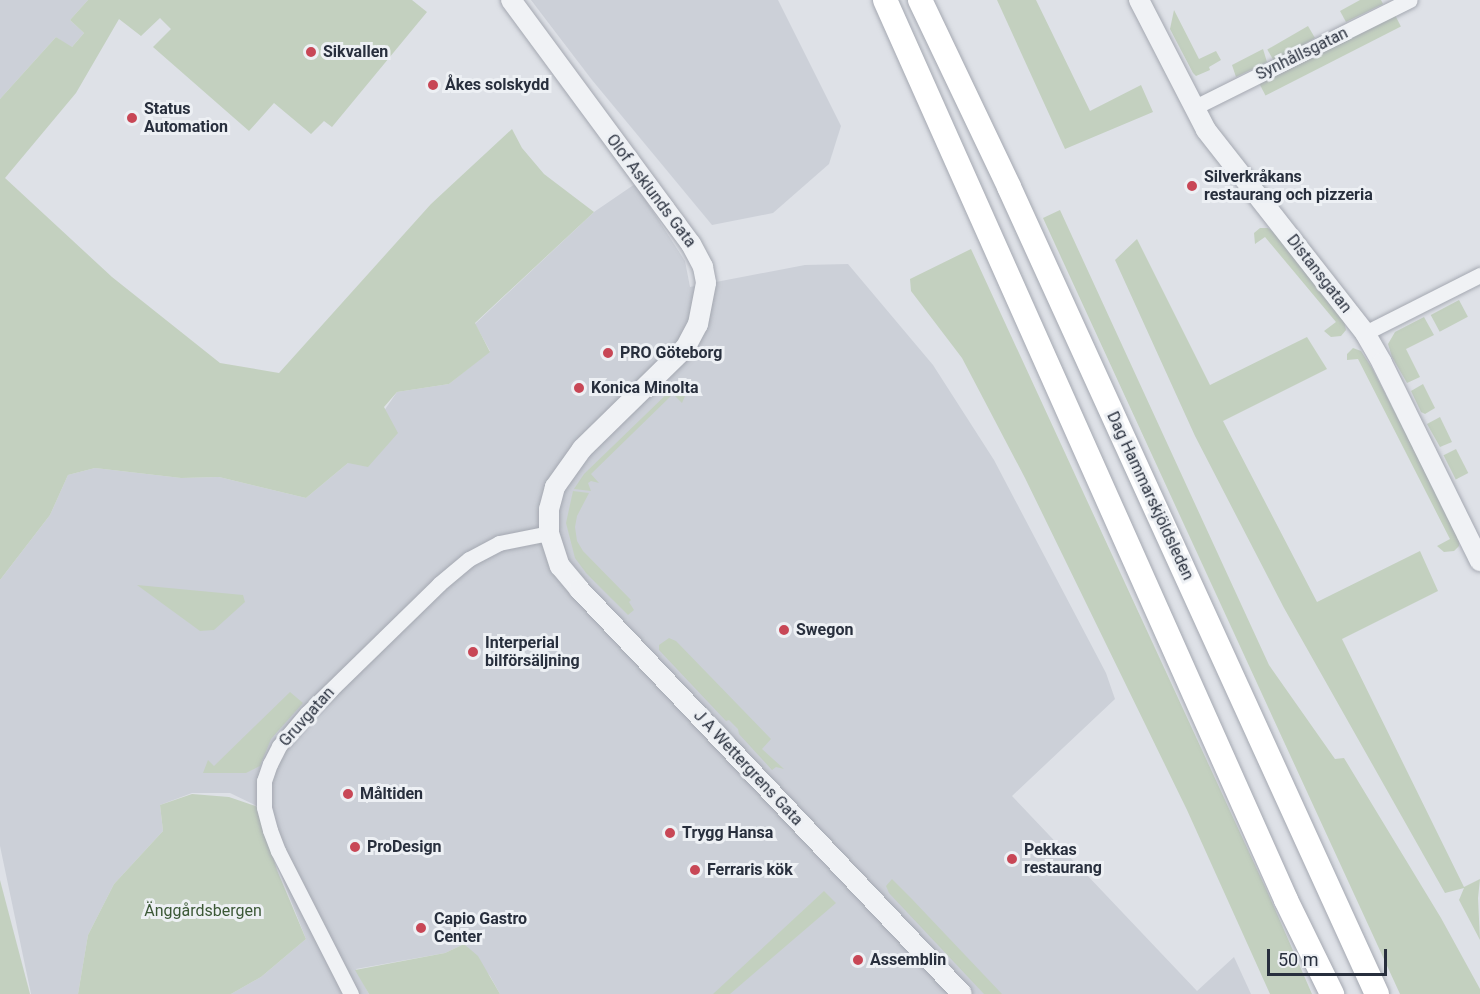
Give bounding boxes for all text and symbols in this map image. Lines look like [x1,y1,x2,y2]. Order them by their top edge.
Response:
street label: Synhållsgatan [1253,23,1351,85]
place label: Sikvallen [323,42,388,62]
marker: Sikvallen [304,45,318,59]
place label: Åkes solskydd [445,75,549,95]
marker: Åkes solskydd [426,78,440,92]
place label: Status Automation [144,99,228,137]
marker: Status Automation [125,111,139,125]
street label: Olof Asklunds Gata [602,131,700,251]
place label: Silverkråkans restaurang och pizzeria [1204,167,1373,205]
marker: Silverkråkans restaurang och pizzeria [1185,179,1199,193]
street label: Distansgatan [1282,231,1356,317]
place label: PRO Göteborg [620,343,722,363]
marker: PRO Göteborg [601,346,615,360]
place label: Konica Minolta [591,378,699,398]
marker: Konica Minolta [572,381,586,395]
street label: Dag Hammarskjöldsleden [1102,409,1198,583]
place label: Swegon [796,620,853,640]
marker: Swegon [777,623,791,637]
place label: Interperial bilförsäljning [485,633,580,671]
marker: Interperial bilförsäljning [466,645,480,659]
street label: Gruvgatan [275,683,339,751]
street label: J A Wettergrens Gata [689,706,807,830]
place label: Måltiden [360,784,423,804]
marker: Måltiden [341,787,355,801]
place label: Trygg Hansa [682,823,773,843]
marker: Trygg Hansa [663,826,677,840]
place label: ProDesign [367,837,442,857]
marker: ProDesign [348,840,362,854]
place label: Pekkas restaurang [1024,840,1102,878]
marker: Pekkas restaurang [1005,852,1019,866]
place label: Ferraris kök [707,860,793,880]
marker: Ferraris kök [688,863,702,877]
park label: Änggårdsbergen [144,901,262,921]
place label: Capio Gastro Center [434,909,527,947]
marker: Capio Gastro Center [412,919,430,937]
scale bar [1270,937,1390,975]
text: 50 m [1278,949,1318,970]
place label: Assemblin [870,950,946,970]
marker: Assemblin [851,953,865,967]

